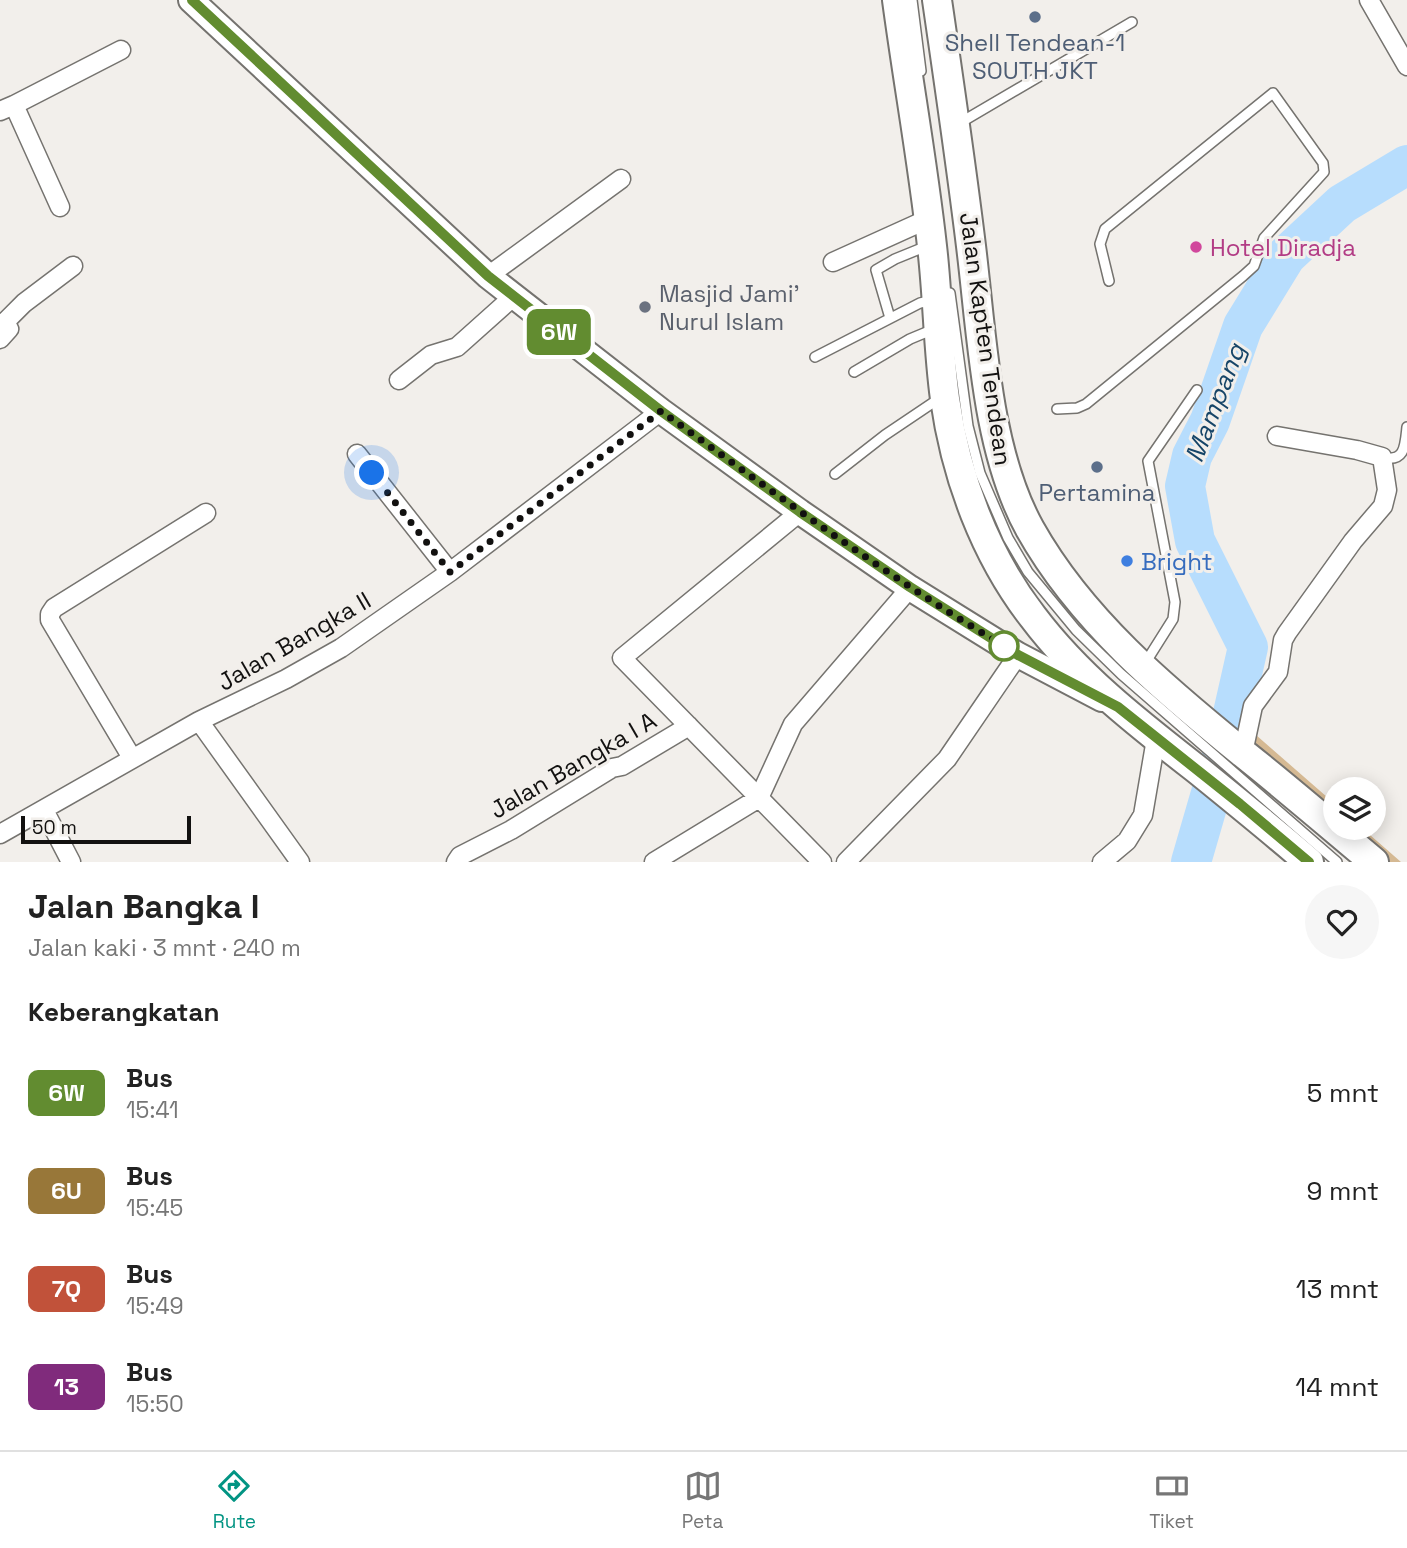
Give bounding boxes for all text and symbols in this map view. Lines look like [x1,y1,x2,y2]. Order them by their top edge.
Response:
marker: Shell Tendean-1 SOUTH JKT [1027,9,1043,25]
place label: Shell Tendean-1 SOUTH JKT [945,27,1125,86]
street label: Jalan Kapten Tendean [953,210,1019,468]
place label: Hotel Diradja [1210,232,1356,263]
marker: Hotel Diradja [1188,239,1204,255]
place label: Masjid Jami' Nurul Islam [659,278,800,337]
marker: Masjid Jami' Nurul Islam [637,299,653,315]
line badge: 6W [528,309,590,355]
text: 6W [541,316,577,347]
water label: Mampang [1177,338,1254,467]
your location [354,455,389,490]
marker: Pertamina [1089,459,1105,475]
place label: Pertamina [1038,477,1156,508]
place label: Bright [1141,546,1213,577]
marker: Bright [1119,553,1135,569]
street label: Jalan Bangka II [212,585,376,697]
unlabelled marker [989,631,1019,661]
street label: Jalan Bangka I A [484,705,662,825]
map controls [1323,777,1386,840]
button: layers [1323,777,1386,840]
scale bar [21,813,191,845]
text: 50 m [32,815,77,840]
button: heart [1305,885,1379,959]
text: Jalan Bangka I [28,886,259,928]
text: Jalan kaki · 3 mnt · 240 m [28,933,301,963]
text: Keberangkatan [28,995,220,1029]
text: Bus [126,1061,173,1095]
text: 5 mnt [1307,1076,1379,1110]
text: 6W [48,1077,85,1108]
text: 15:41 [126,1095,179,1125]
text: Bus [126,1159,173,1193]
text: 9 mnt [1307,1174,1379,1208]
text: 6U [51,1175,82,1206]
text: 15:45 [126,1193,183,1223]
text: Bus [126,1257,173,1291]
text: 13 mnt [1296,1272,1379,1306]
text: 7Q [52,1273,81,1304]
text: 15:49 [126,1291,184,1321]
text: Bus [126,1355,173,1389]
text: 14 mnt [1295,1370,1379,1404]
text: 13 [54,1371,79,1402]
text: 15:50 [126,1389,184,1419]
tab: Rute [213,1467,256,1534]
tab: Peta [682,1467,723,1534]
tab: Tiket [1149,1467,1194,1534]

